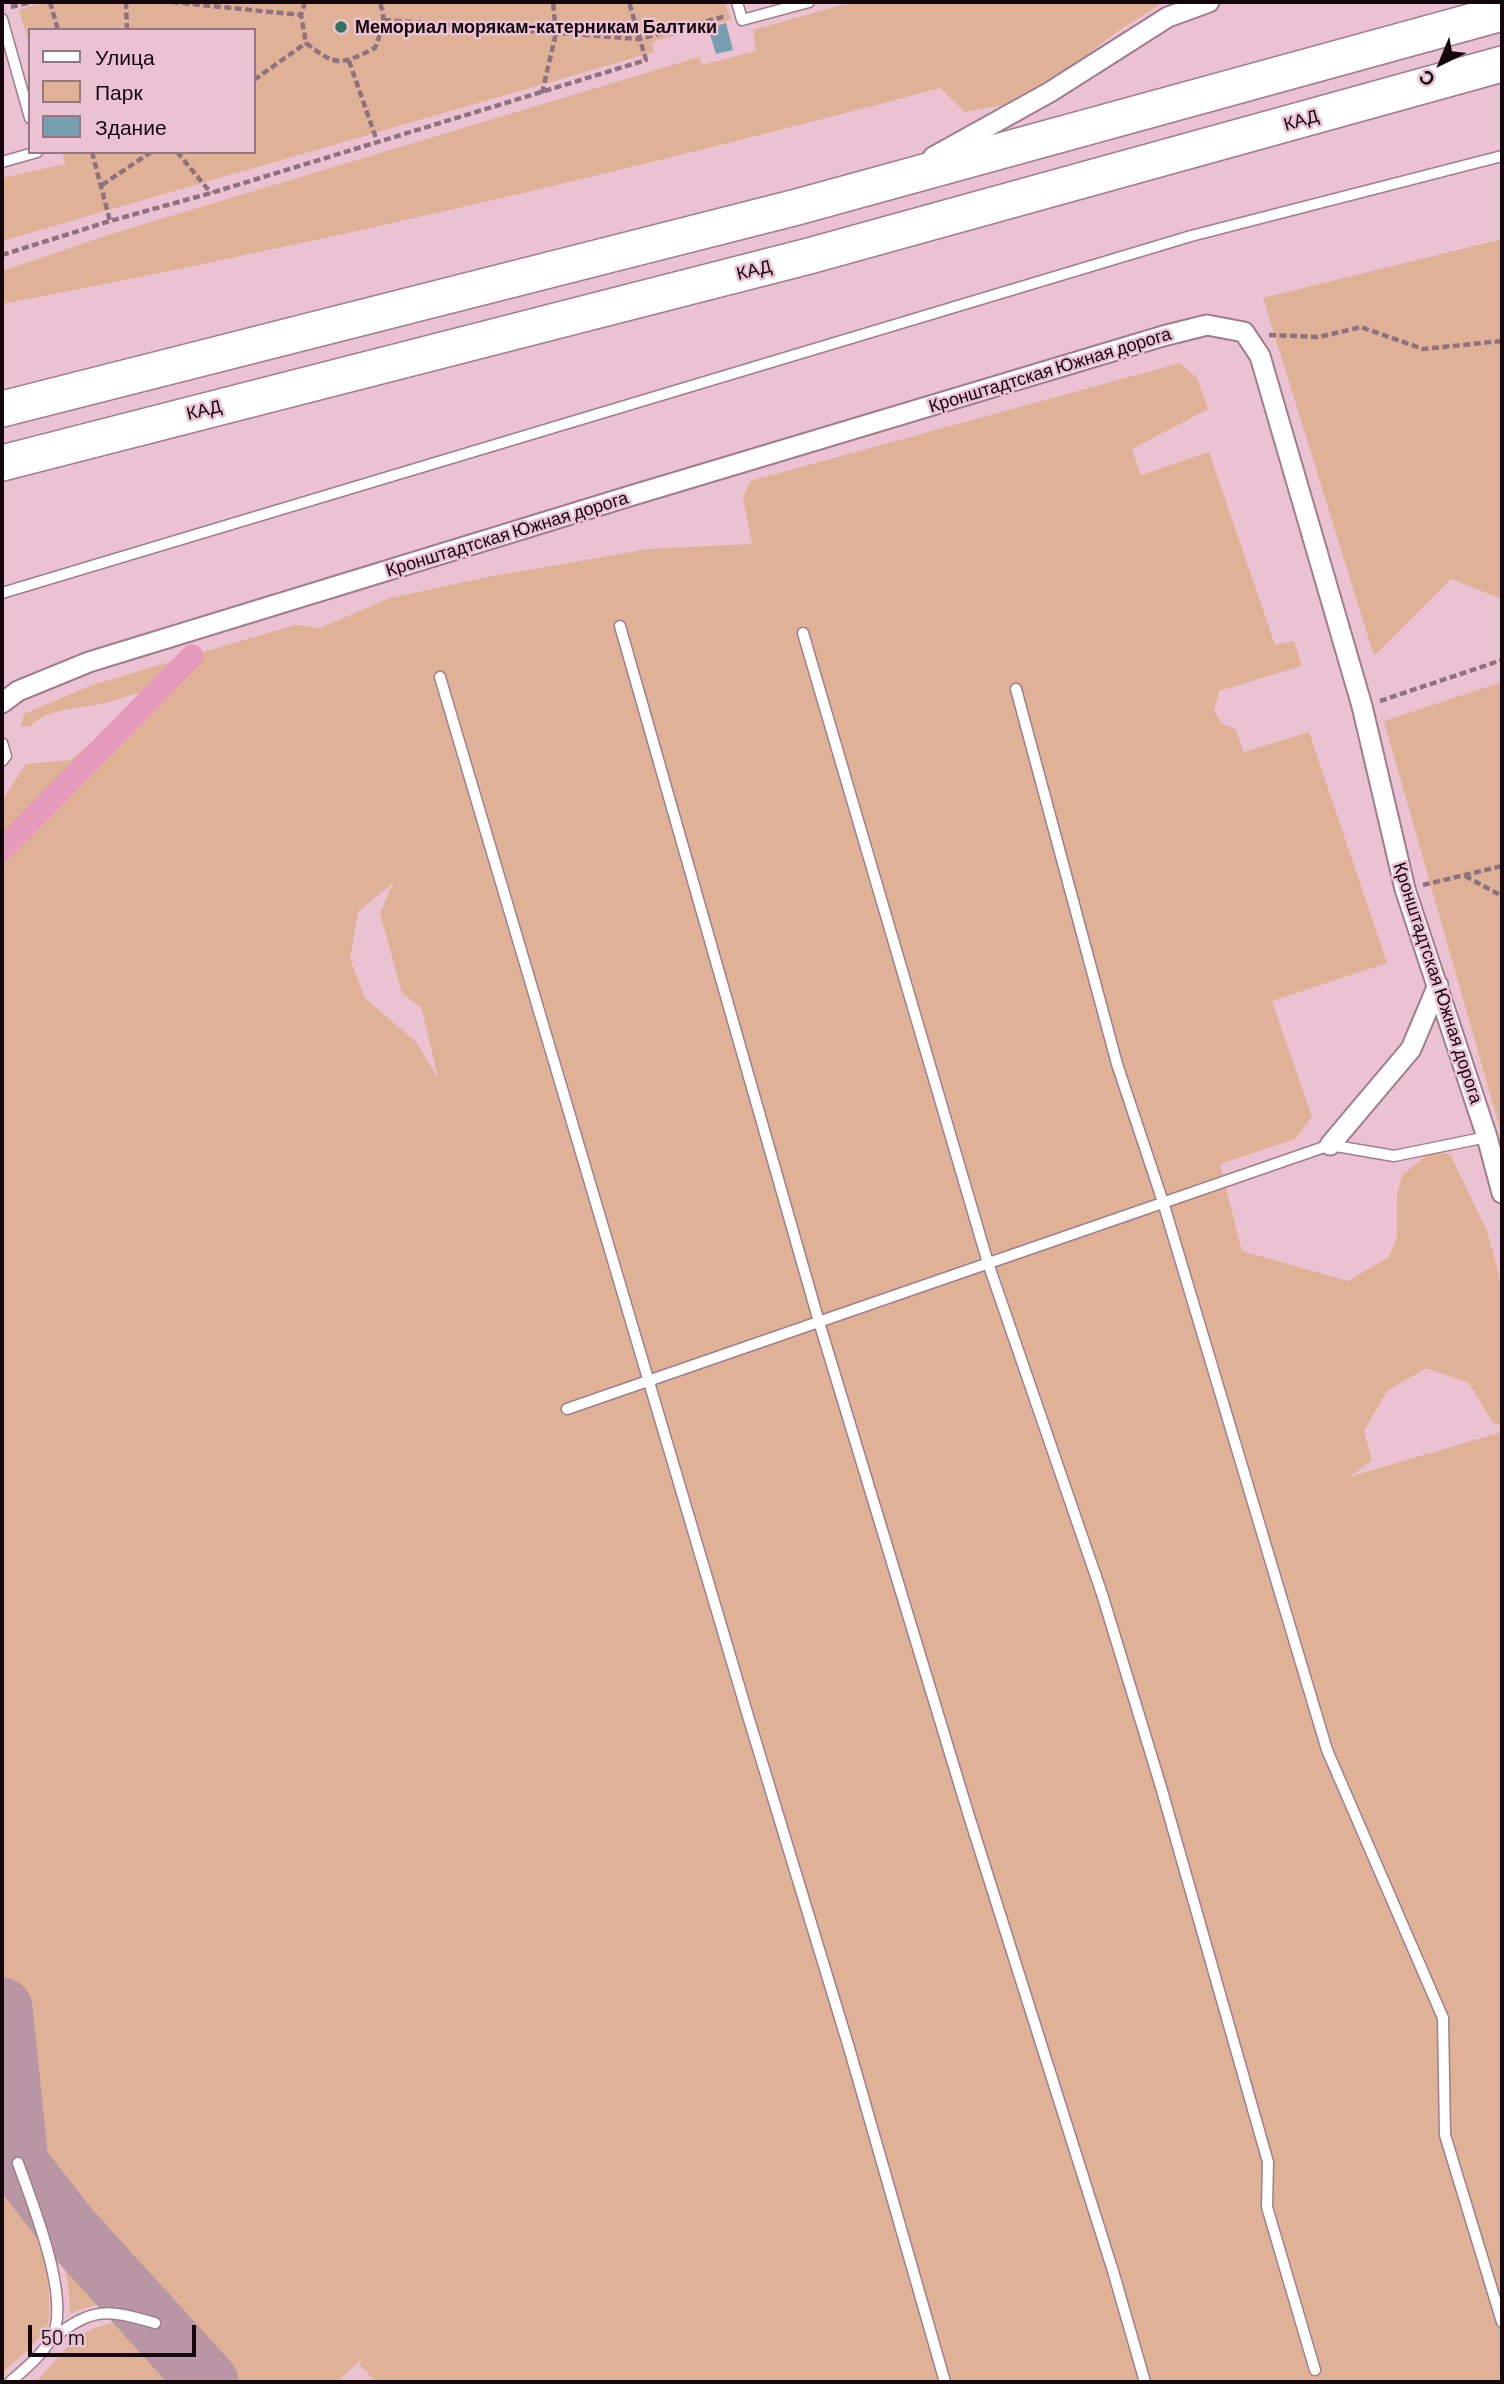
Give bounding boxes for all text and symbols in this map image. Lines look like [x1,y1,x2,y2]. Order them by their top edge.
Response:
place label: Мемориал морякам-катерникам Балтики [355,16,717,38]
marker: Мемориал морякам-катерникам Балтики [333,19,349,35]
legend [28,28,256,154]
north arrow [1406,28,1476,98]
text: Улица [95,44,155,69]
text: С [1413,66,1439,92]
text: Парк [95,79,143,104]
street label: КАД [1281,105,1321,135]
text: Здание [95,114,167,139]
street label: КАД [734,255,774,285]
street label: Кронштадтская Южная дорога [926,323,1174,417]
street label: КАД [184,395,224,425]
street label: Кронштадтская Южная дорога [383,487,631,581]
street label: Кронштадтская Южная дорога [1389,860,1487,1106]
scale bar [32,2310,200,2354]
text: 50 m [41,2324,85,2349]

